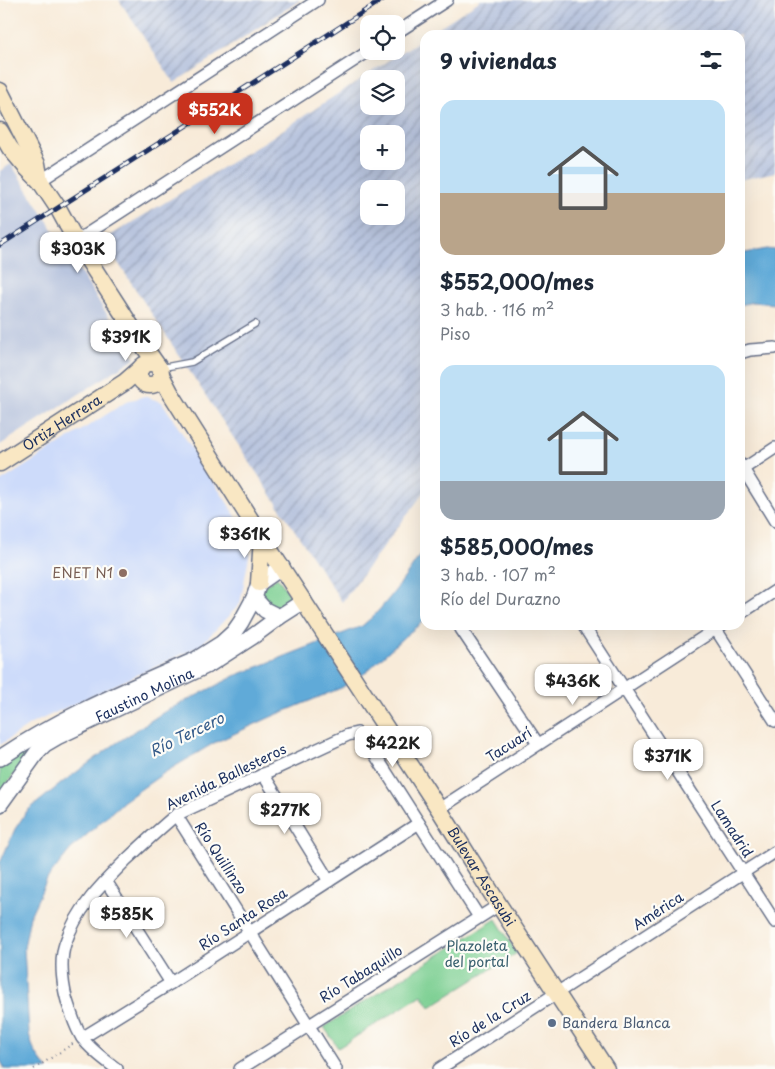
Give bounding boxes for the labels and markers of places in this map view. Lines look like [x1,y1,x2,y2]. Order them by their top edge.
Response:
pin: $552K [180,92,250,135]
pin: $303K [43,232,113,274]
pin: $391K [91,320,161,362]
pin: $361K [210,516,280,559]
place label: ENET N1 [52,562,113,583]
marker: ENET N1 [117,567,129,579]
pin: $436K [538,664,608,706]
pin: $422K [358,726,428,768]
pin: $371K [633,738,703,781]
pin: $277K [250,792,320,835]
pin: $585K [92,896,162,939]
place label: Bandera Blanca [562,1012,670,1033]
marker: Bandera Blanca [546,1017,558,1029]

